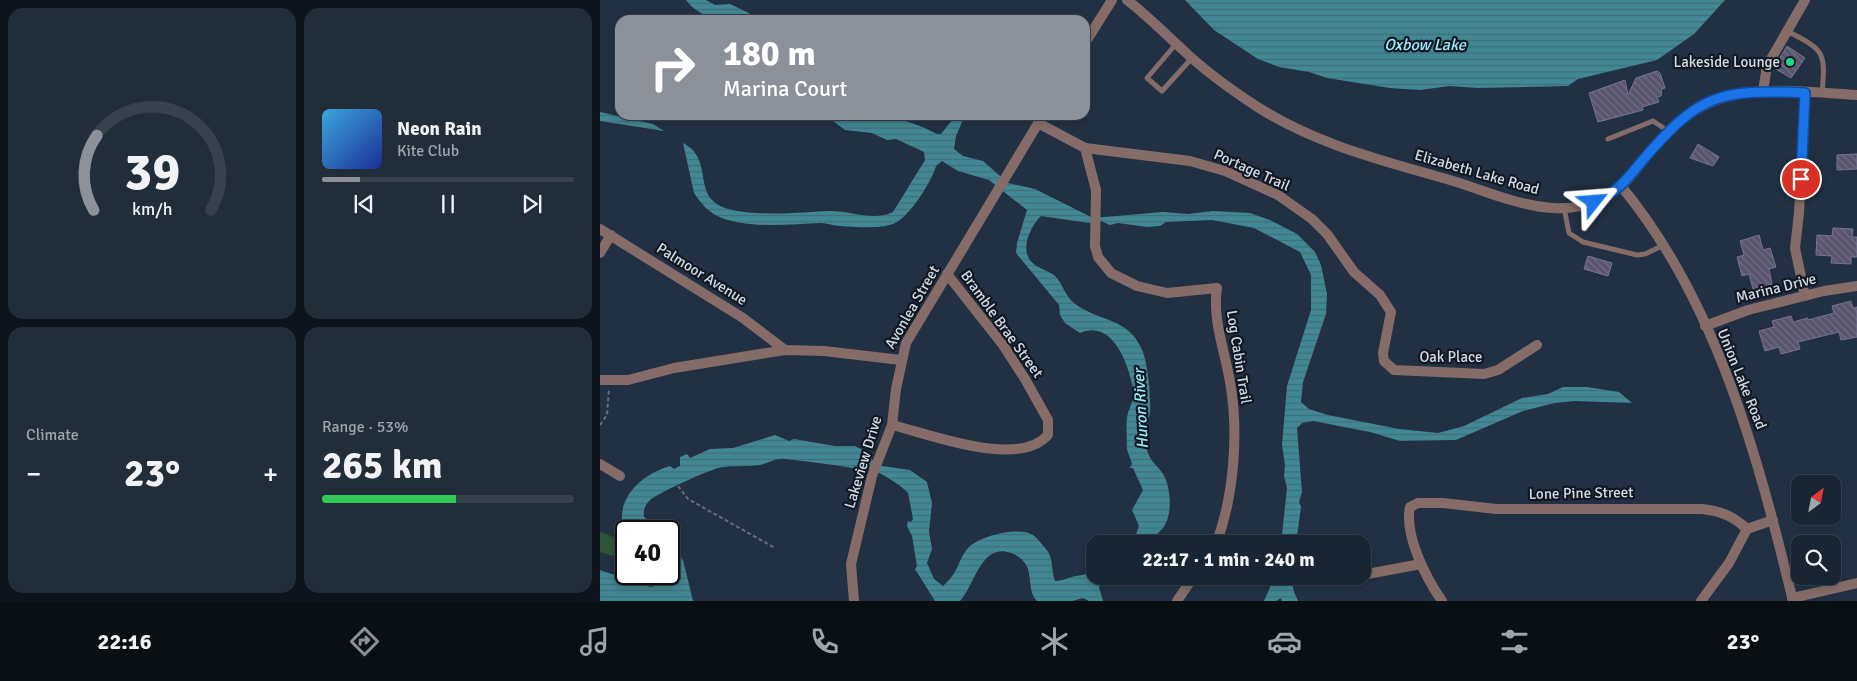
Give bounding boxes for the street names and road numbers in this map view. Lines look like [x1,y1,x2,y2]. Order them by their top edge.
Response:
street label: Portage Trail [1211,145,1293,195]
street label: Elizabeth Lake Road [1413,146,1541,198]
street label: Palmoor Avenue [653,239,751,309]
street label: Avonlea Street [881,262,943,352]
street label: Bramble Brae Street [957,267,1047,381]
street label: Marina Drive [1734,269,1818,307]
street label: Log Cabin Trail [1223,309,1255,405]
street label: Union Lake Road [1714,326,1770,432]
street label: Oak Place [1419,348,1483,366]
street label: Lakeview Drive [840,414,886,510]
street label: Lone Pine Street [1528,483,1634,503]

